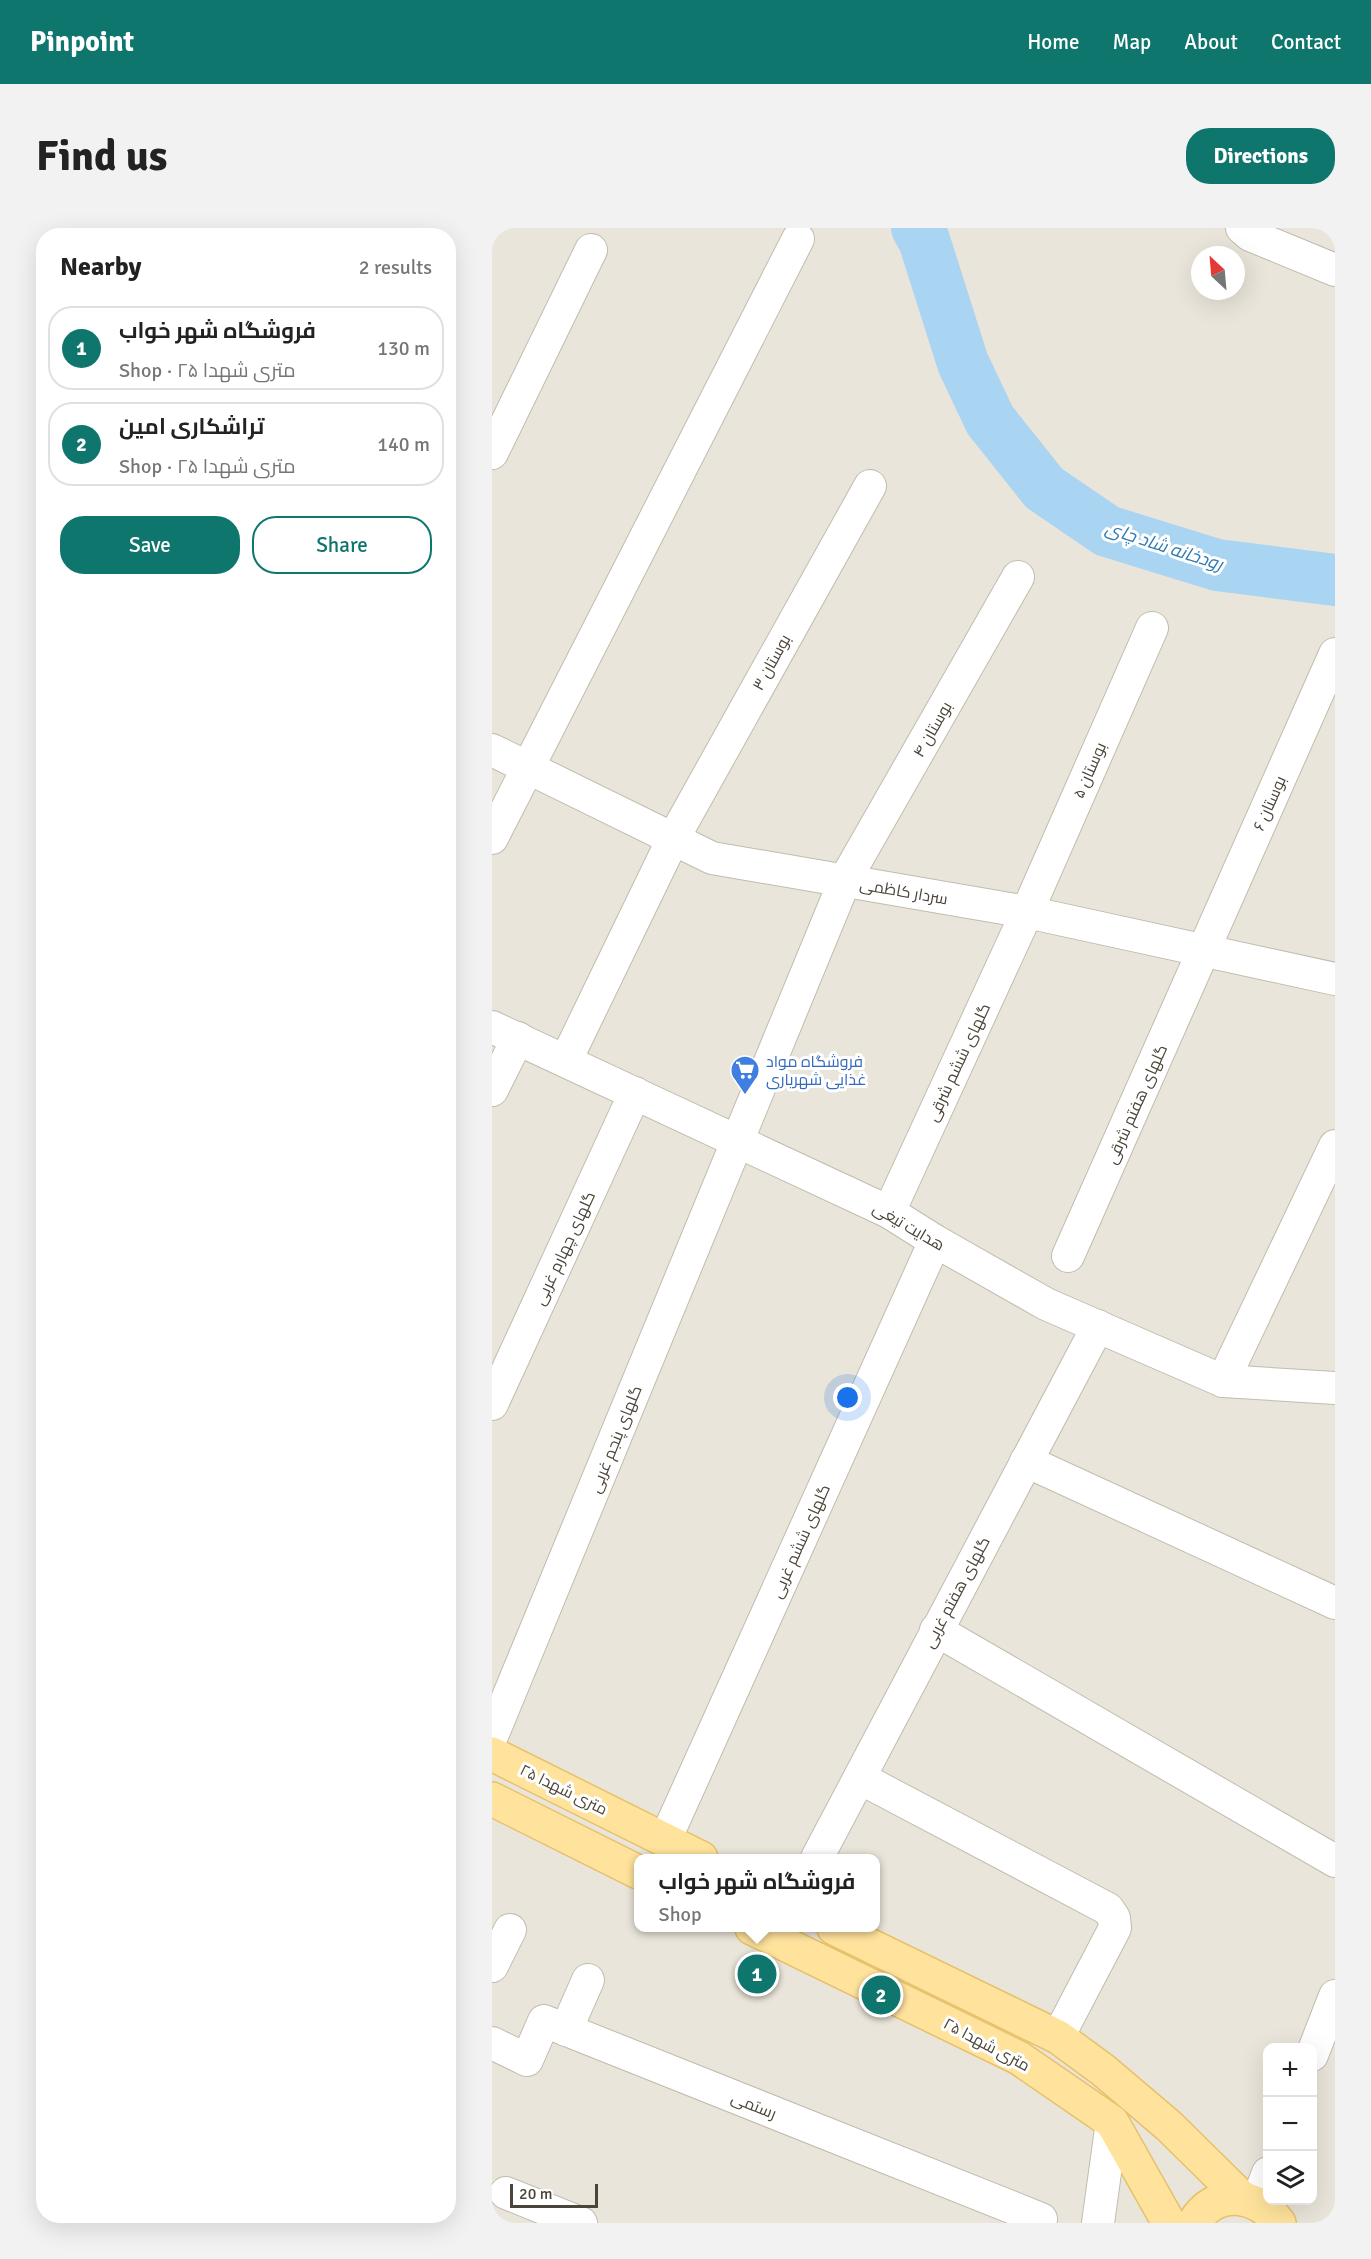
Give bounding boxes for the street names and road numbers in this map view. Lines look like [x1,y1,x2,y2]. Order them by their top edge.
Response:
street label: بوستان ۳ [748,631,795,694]
street label: بوستان ۴ [909,698,957,761]
street label: بوستان ۵ [1069,739,1111,801]
street label: بوستان ۶ [1249,773,1291,834]
street label: سردار کاظمی [858,874,949,910]
street label: گلهای ششم شرقی [923,1000,996,1125]
street label: گلهای هفتم شرقی [1102,1041,1173,1168]
street label: گلهای چهارم غربی [530,1188,601,1309]
street label: هدایت تیغی [869,1198,948,1255]
street label: گلهای پنجم غربی [585,1383,648,1496]
street label: گلهای ششم غربی [767,1481,836,1602]
street label: گلهای هفتم غربی [919,1533,996,1652]
street label: ۲۵ متری شهدا [516,1760,611,1820]
street label: ۲۵ متری شهدا [940,2014,1033,2076]
street label: رستمی [728,2088,779,2124]

